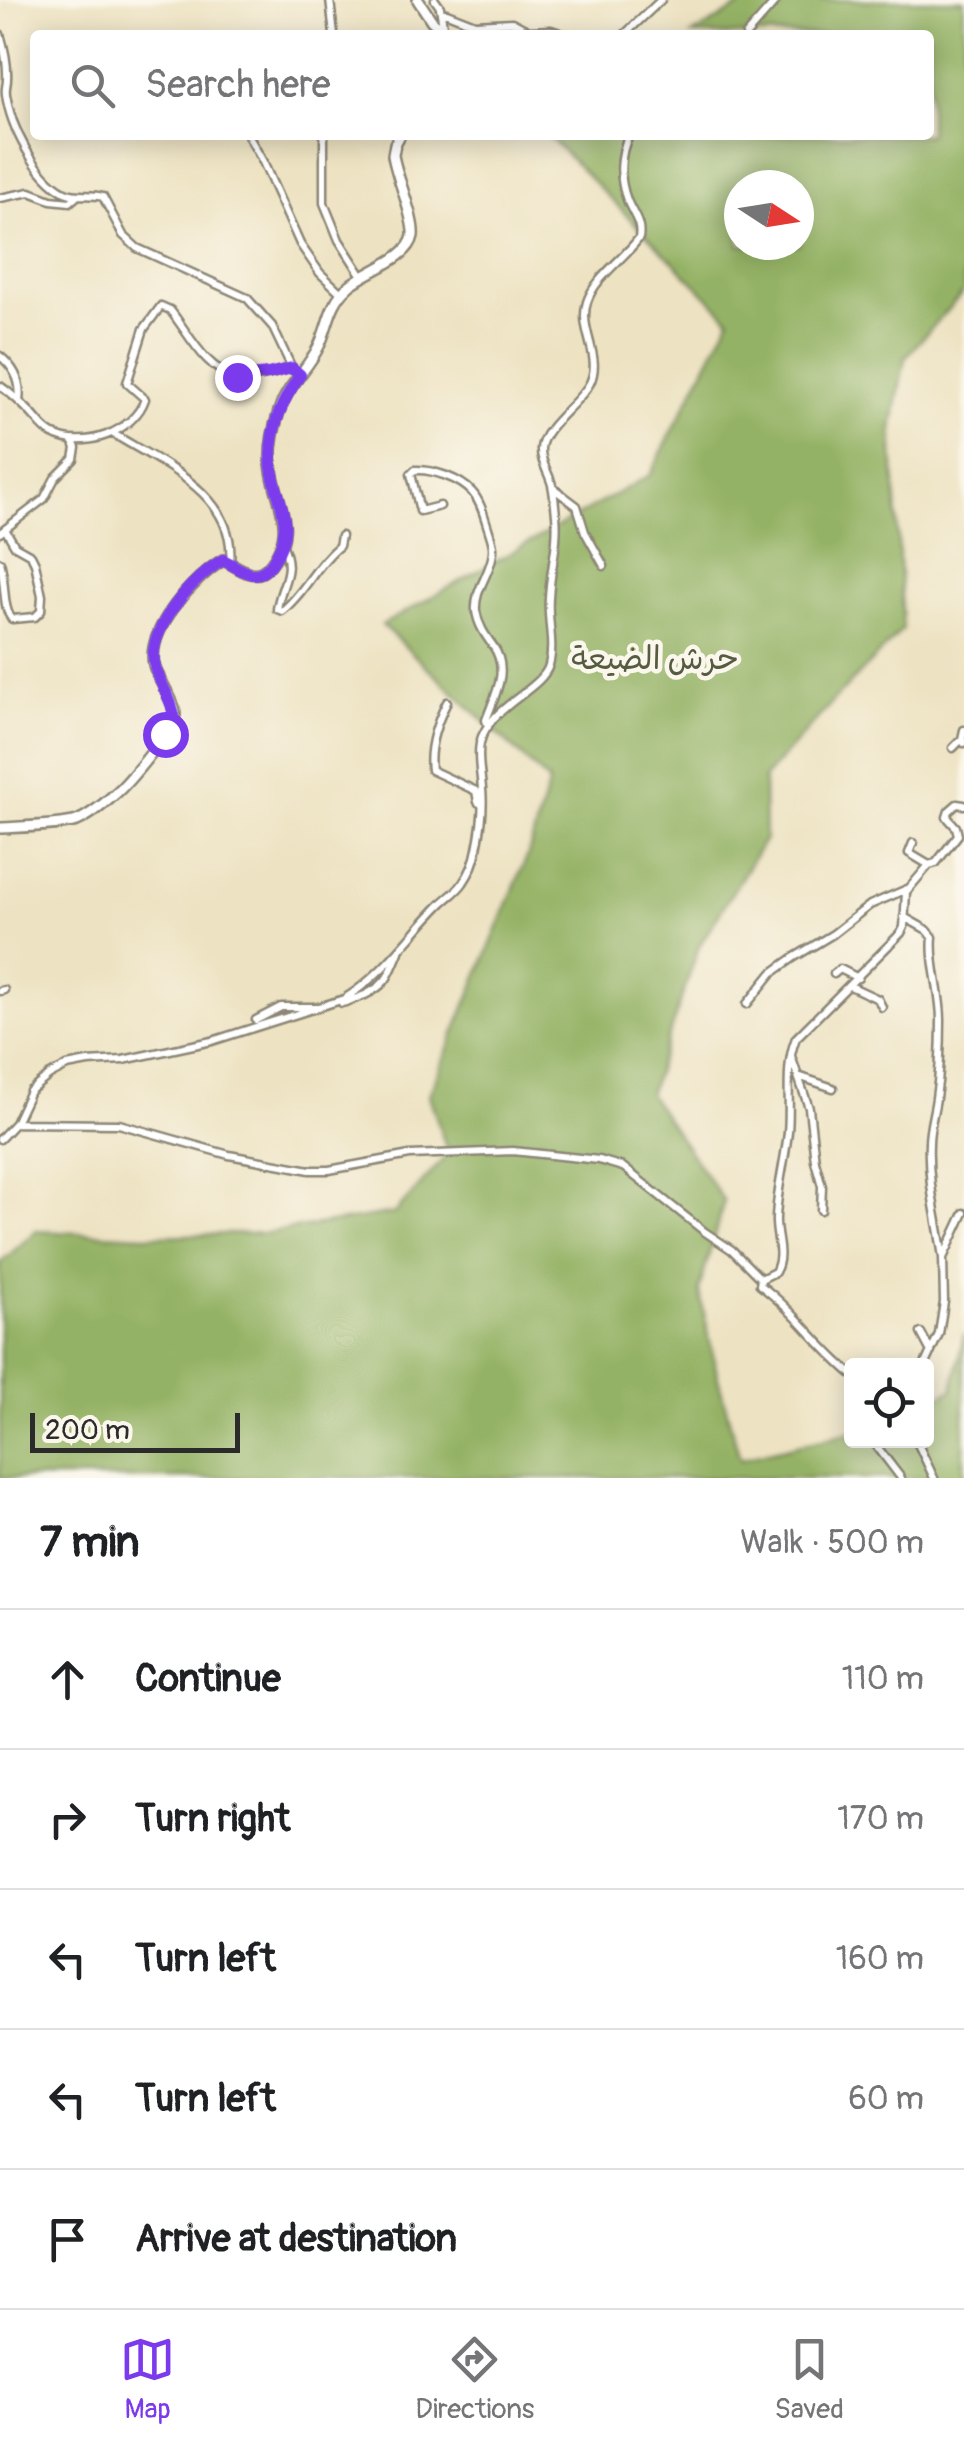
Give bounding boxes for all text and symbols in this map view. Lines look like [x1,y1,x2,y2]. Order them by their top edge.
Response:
search box [30,30,934,140]
icon: search [65,58,120,113]
text: Search here [145,61,331,109]
north arrow [724,170,814,260]
route end [215,355,261,401]
park label: حرش الضيعة [571,639,739,679]
route start [143,712,189,758]
map controls [844,1358,934,1448]
button: locate [844,1358,934,1448]
scale bar [30,1408,240,1452]
text: 200 m [45,1413,130,1448]
text: 7 min [40,1517,139,1569]
text: Walk · 500 m [740,1523,924,1563]
icon: ahead [40,1652,95,1707]
text: Continue [135,1655,281,1703]
text: 110 m [842,1659,924,1699]
icon: right [40,1792,95,1847]
text: Turn right [135,1795,290,1843]
text: 170 m [837,1799,924,1839]
icon: left [40,1932,95,1987]
text: Turn left [135,1935,276,1983]
text: 160 m [836,1939,924,1979]
icon: left [40,2072,95,2127]
text: Turn left [135,2075,276,2123]
text: 60 m [848,2079,924,2119]
icon: arrive [40,2212,95,2267]
text: Arrive at destination [135,2215,457,2263]
tab: Map [120,2332,175,2427]
tab: Directions [415,2332,534,2427]
tab: Saved [774,2332,844,2427]

